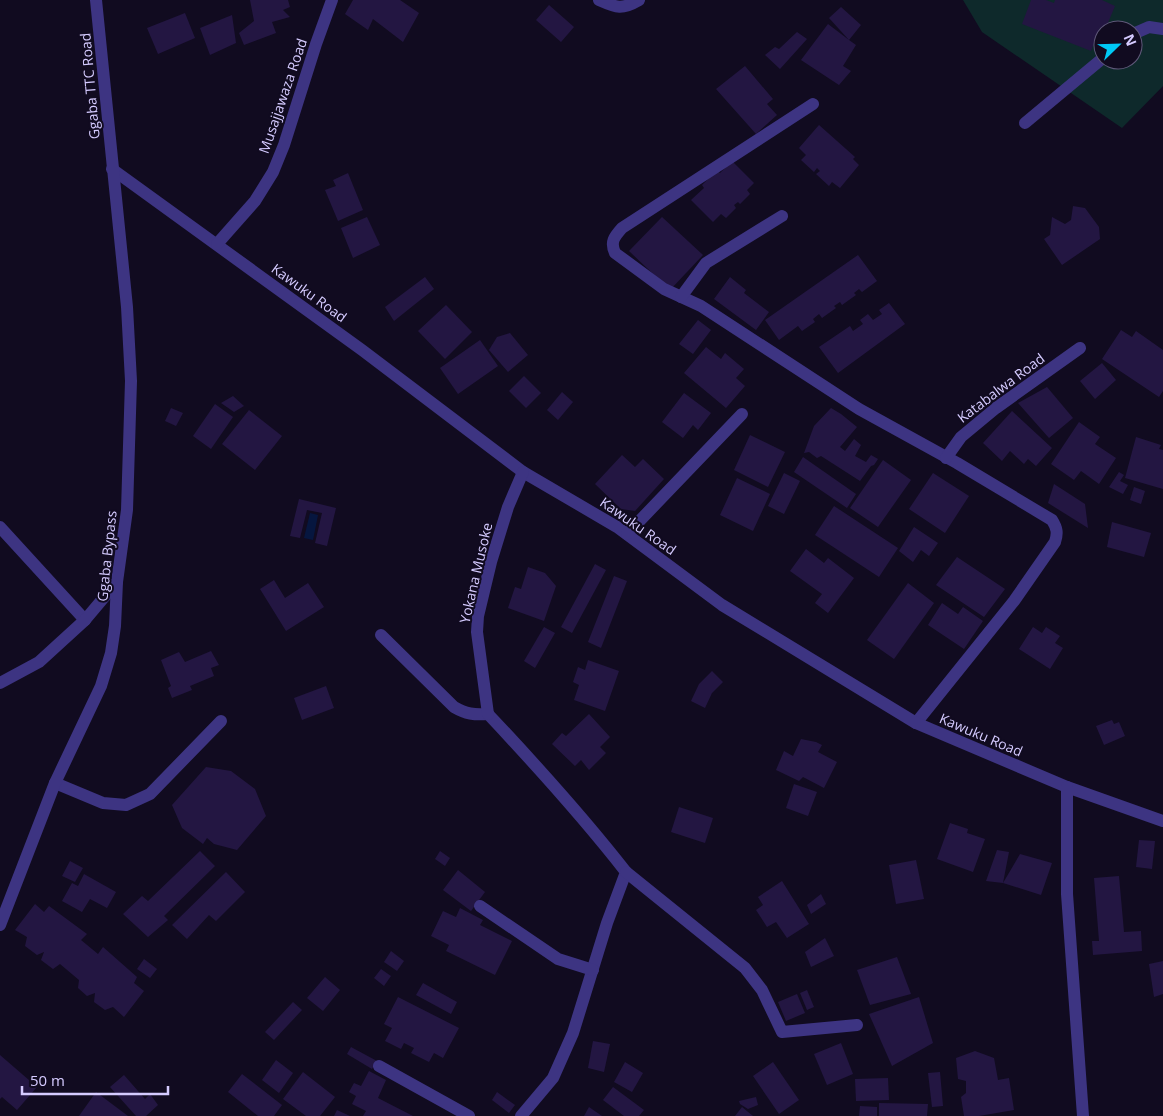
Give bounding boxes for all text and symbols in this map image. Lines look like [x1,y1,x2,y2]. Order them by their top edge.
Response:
north arrow [1093,20,1143,70]
text: N [1119,31,1141,49]
street label: Ggaba TTC Road [75,32,104,140]
street label: Musajjawaza Road [254,36,311,156]
street label: Kawuku Road [268,259,351,326]
street label: Katabalwa Road [953,349,1048,427]
street label: Kawuku Road [596,492,680,559]
street label: Ggaba Bypass [92,509,121,602]
street label: Yokana Musoke [455,520,496,625]
street label: Kawuku Road [937,708,1026,761]
scale bar [22,1064,169,1096]
text: 50 m [30,1070,65,1090]

